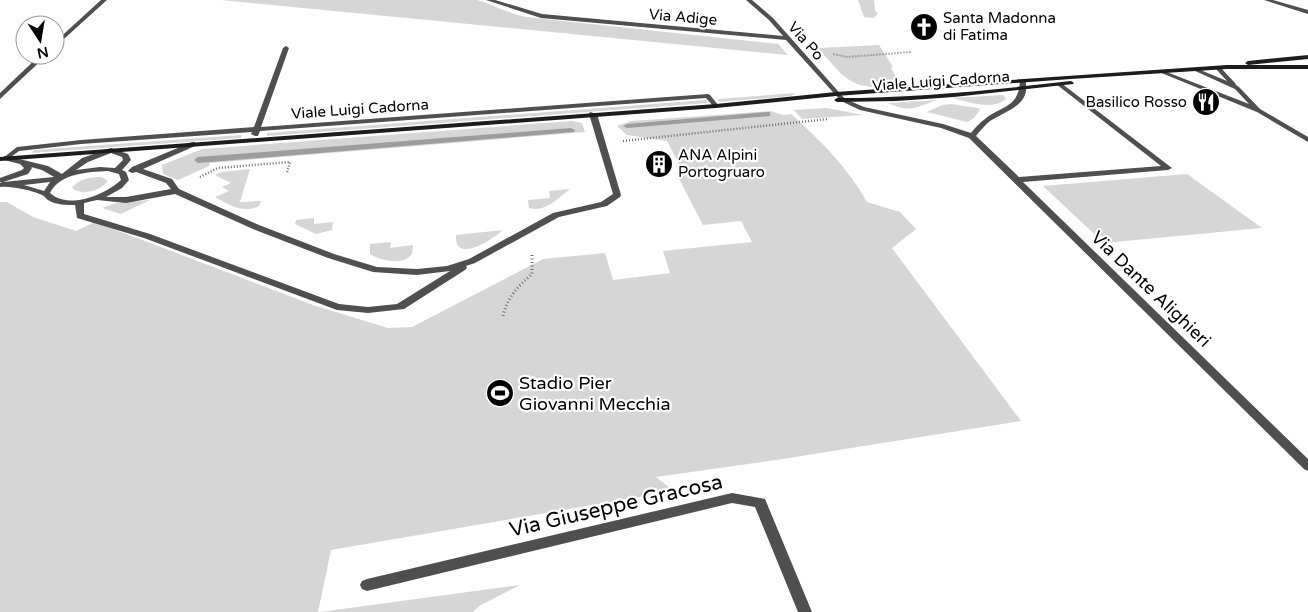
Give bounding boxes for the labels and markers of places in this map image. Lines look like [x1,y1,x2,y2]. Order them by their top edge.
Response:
place label: Santa Madonna di Fatima [943,9,1056,44]
church icon: Santa Madonna di Fatima [909,12,939,42]
restaurant icon: Basilico Rosso [1191,87,1221,117]
place label: Basilico Rosso [1085,93,1187,111]
place label: ANA Alpini Portogruaro [678,146,765,181]
building icon: ANA Alpini Portogruaro [644,149,674,179]
place label: Stadio Pier Giovanni Mecchia [519,372,671,415]
sports icon: Stadio Pier Giovanni Mecchia [485,378,515,408]

